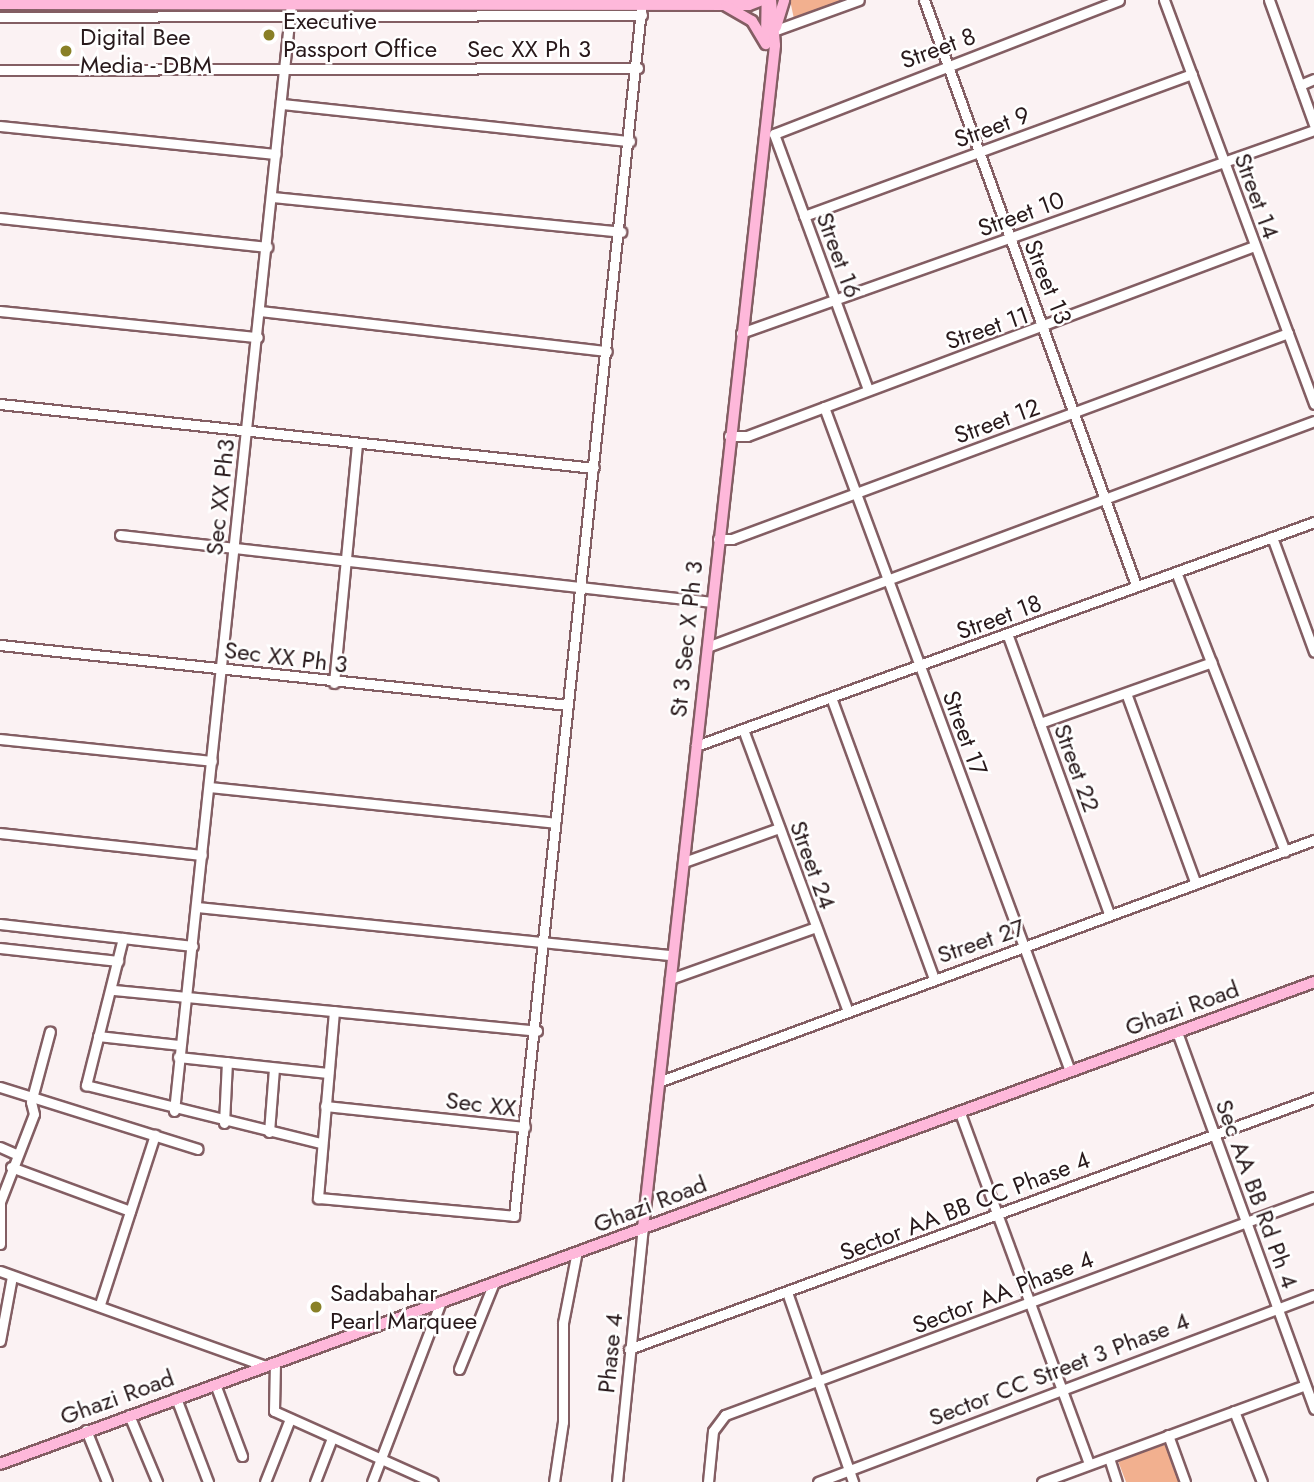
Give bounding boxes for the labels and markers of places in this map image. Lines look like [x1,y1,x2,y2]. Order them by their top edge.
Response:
place label: Executive Passport Office [283,7,437,63]
place label: Digital Bee Media - DBM [80,23,212,79]
marker: Executive Passport Office [261,27,277,43]
marker: Digital Bee Media - DBM [58,43,74,59]
place label: Sadabahar Pearl Marquee [330,1279,477,1335]
marker: Sadabahar Pearl Marquee [308,1299,324,1315]

